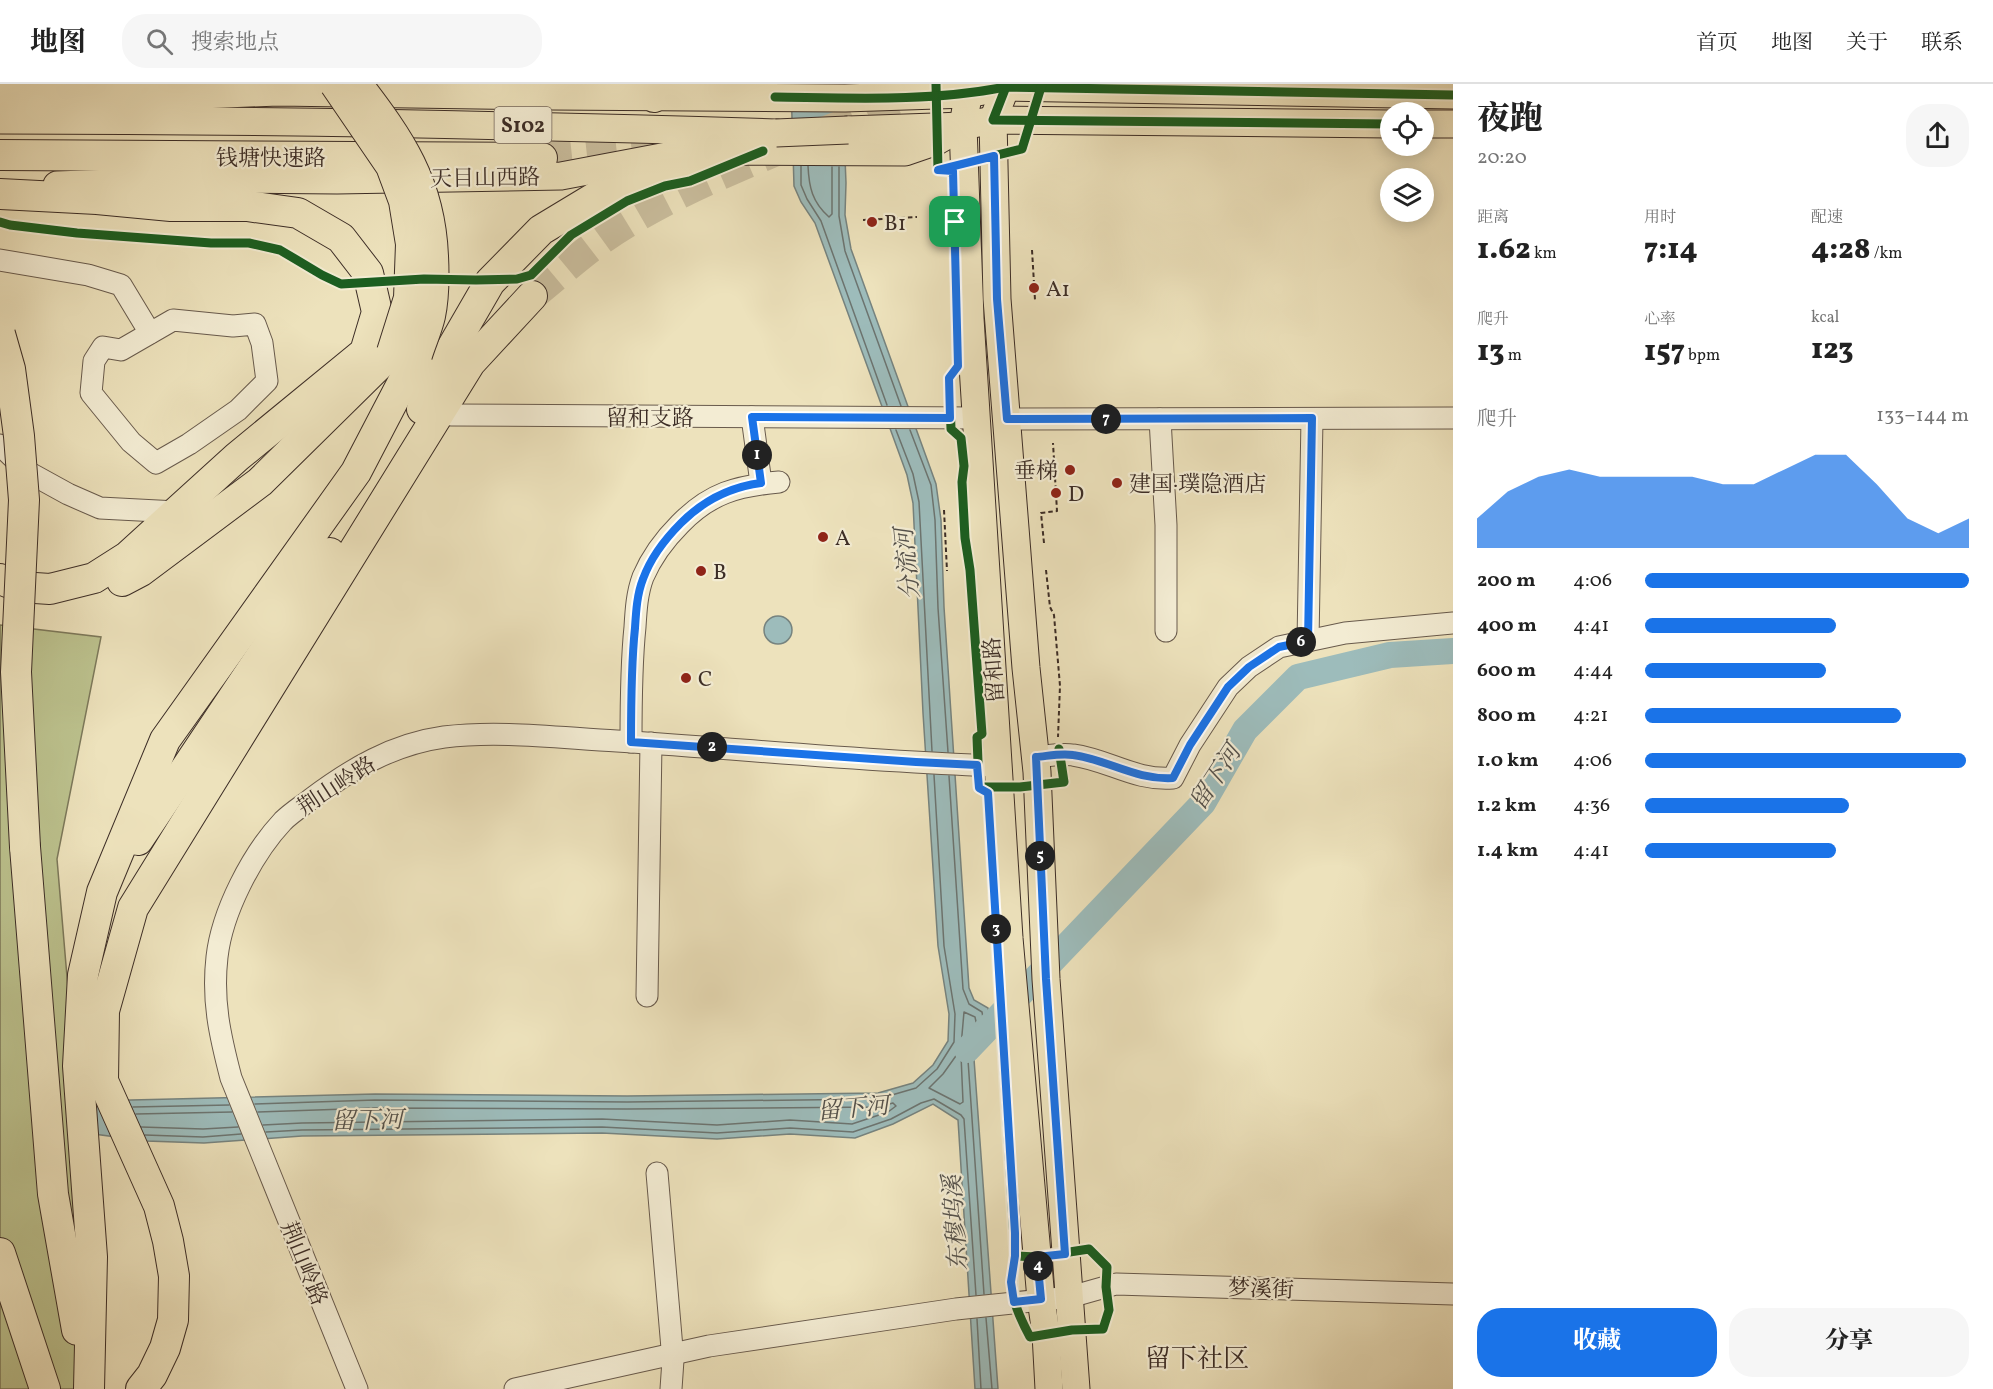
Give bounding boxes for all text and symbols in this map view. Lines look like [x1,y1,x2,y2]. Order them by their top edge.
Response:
search box [122,14,542,68]
text: 地图 [30,24,86,63]
icon: search [143,25,176,58]
text: 搜索地点 [191,28,279,59]
text: 首页 [1696,29,1738,58]
text: 地图 [1771,29,1813,58]
text: 关于 [1846,29,1888,58]
text: 联系 [1921,29,1963,58]
text: 夜跑 [1477,98,1543,144]
map controls [1380,102,1434,222]
button: locate [1380,102,1434,156]
button: share [1906,104,1969,167]
road number: S102 [494,107,552,143]
street label: 钱塘快速路 [216,144,326,175]
text: 20:20 [1477,144,1527,172]
street label: 天目山西路 [430,163,540,196]
button: layers [1380,168,1434,222]
pin [929,196,980,247]
icon: arrive [938,205,971,238]
text: 距离 [1477,207,1509,229]
text: 用时 [1644,207,1676,229]
text: 配速 [1811,207,1843,229]
place label: B1 [884,209,906,240]
marker: B1 [865,215,879,229]
text: 1.62 [1477,229,1531,271]
text: 7:14 [1644,229,1698,271]
text: 4:28 [1811,229,1871,271]
text: km [1531,243,1557,265]
text: /km [1871,243,1902,265]
place label: A1 [1046,275,1070,306]
marker: A1 [1027,281,1041,295]
text: kcal [1811,307,1839,329]
text: 爬升 [1477,309,1509,331]
text: 心率 [1644,309,1676,331]
text: 123 [1811,329,1854,371]
text: 13 [1477,331,1504,373]
text: 157 [1644,331,1685,373]
text: m [1504,345,1522,367]
text: bpm [1685,345,1720,367]
text: 133–144 m [1876,402,1969,430]
street label: 留和支路 [606,404,694,435]
pin: 7 [1091,404,1121,434]
text: 爬升 [1477,406,1517,434]
text: 7 [1102,408,1110,430]
pin: 1 [742,440,772,470]
text: 1 [754,444,760,466]
place label: 垂梯 [1014,457,1058,488]
marker: 垂梯 [1063,463,1077,477]
place label: 建国·璞隐酒店 [1129,470,1266,501]
marker: 建国·璞隐酒店 [1110,476,1124,490]
place label: D [1068,480,1084,511]
marker: D [1049,486,1063,500]
water label: 分流河 [888,522,930,601]
place label: A [835,524,851,555]
marker: A [816,530,830,544]
place label: B [713,558,727,589]
marker: B [694,564,708,578]
text: 200 m [1477,567,1535,595]
text: 4:06 [1573,567,1612,595]
text: 400 m [1477,612,1537,640]
text: 4:41 [1573,612,1609,640]
pin: 6 [1286,627,1316,657]
text: 6 [1297,631,1305,653]
street label: 留和路 [978,636,1013,704]
text: 600 m [1477,657,1536,685]
text: 4:44 [1573,657,1614,685]
place label: C [698,665,712,696]
marker: C [679,671,693,685]
text: 800 m [1477,702,1536,730]
text: 4:21 [1573,702,1608,730]
pin: 2 [697,732,727,762]
water label: 留下河 [1183,735,1253,818]
text: 2 [708,736,716,758]
text: 1.0 km [1477,747,1539,775]
text: 4:06 [1573,747,1612,775]
street label: 荆山岭路 [292,750,383,824]
text: 1.2 km [1477,792,1537,820]
text: 4:36 [1573,792,1610,820]
text: 1.4 km [1477,837,1538,865]
text: 4:41 [1573,837,1609,865]
pin: 5 [1025,841,1055,871]
text: 5 [1036,845,1044,867]
pin: 3 [981,914,1011,944]
text: 3 [992,918,1000,940]
water label: 留下河 [816,1090,895,1130]
water label: 留下河 [331,1104,407,1140]
water label: 东穆坞溪 [936,1171,977,1272]
street label: 荆山岭路 [272,1217,334,1311]
pin: 4 [1023,1251,1053,1281]
text: 4 [1033,1255,1043,1277]
street label: 梦溪街 [1227,1274,1294,1307]
button: 收藏 [1477,1308,1717,1377]
button: 分享 [1729,1308,1969,1377]
district label: 留下社区 [1145,1342,1249,1378]

